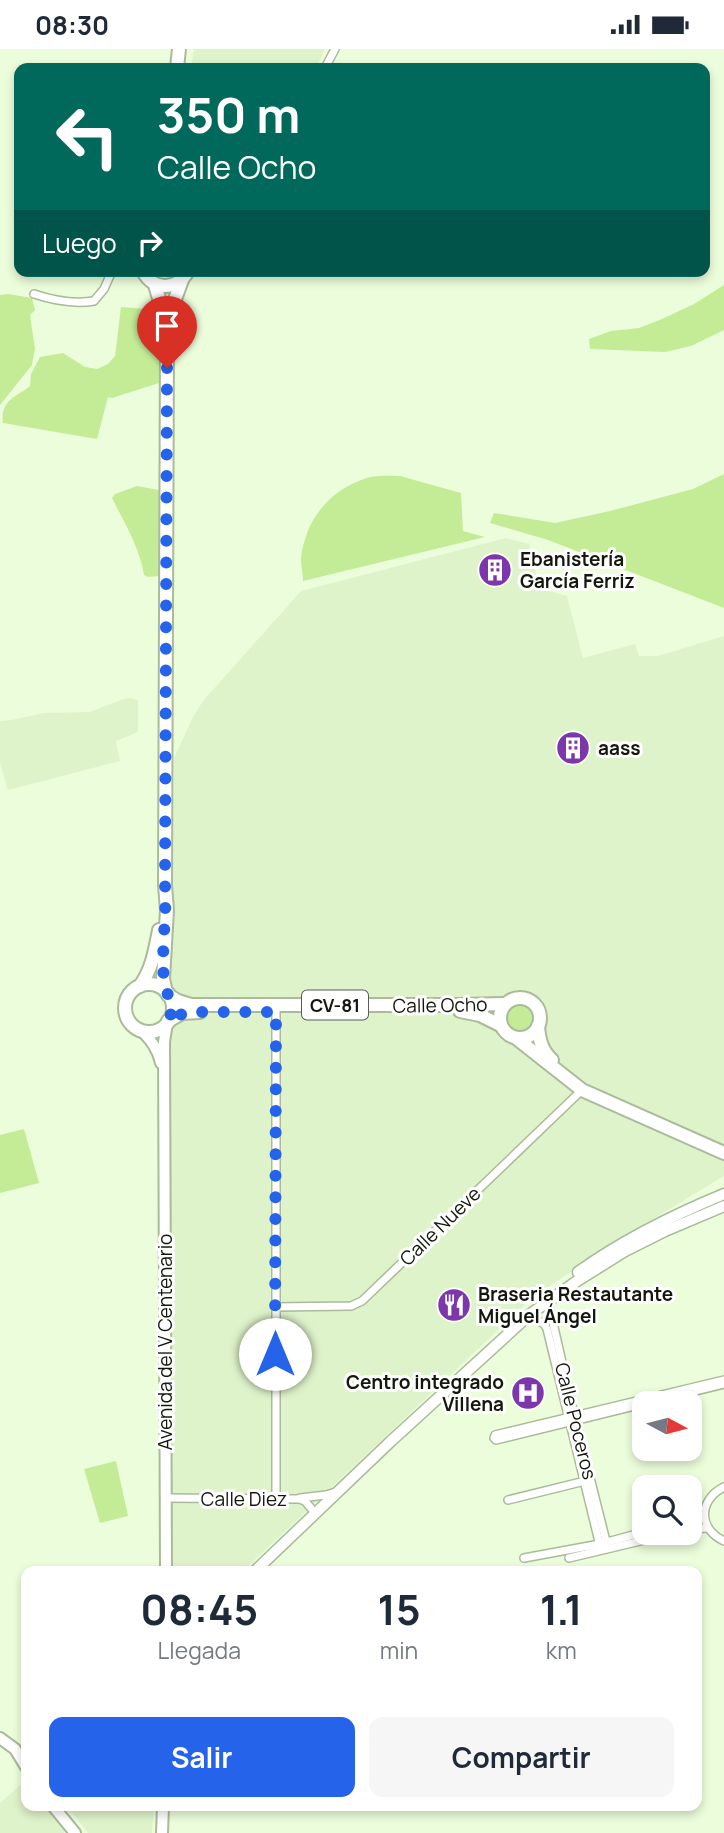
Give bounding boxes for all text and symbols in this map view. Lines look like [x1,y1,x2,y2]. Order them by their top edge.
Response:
text: 08:30 [35,7,109,43]
text: 350 m [157,81,300,148]
icon: left [42,91,133,182]
text: Calle Ocho [157,145,317,189]
icon: right [131,224,169,262]
text: Luego [42,225,117,261]
pin [137,296,197,368]
icon: arrive [148,307,186,345]
place label: Ebanistería García Ferriz [520,546,635,594]
building icon: Ebanistería García Ferriz [476,551,514,589]
building icon: aass [554,729,592,767]
place label: aass [598,735,640,761]
road number: CV-81 [302,991,368,1020]
street label: Calle Ocho [392,991,488,1019]
street label: Calle Nueve [394,1181,486,1271]
street label: Avenida del V Centenario [152,1234,178,1450]
place label: Braseria Restautante Miguel Ángel [478,1281,673,1329]
restaurant icon: Braseria Restautante Miguel Ángel [435,1286,473,1324]
position arrow [238,1317,312,1391]
street label: Calle Poceros [549,1360,603,1482]
place label: Centro integrado Villena [346,1369,504,1417]
hospital icon: Centro integrado Villena [509,1374,547,1412]
north arrow [632,1391,702,1461]
map controls [632,1391,702,1545]
button: search [632,1475,702,1545]
street label: Calle Diez [201,1486,287,1512]
text: 08:45 [140,1580,258,1638]
text: 15 [378,1580,421,1638]
text: 1.1 [540,1580,583,1638]
text: Llegada [158,1634,241,1666]
text: min [380,1634,418,1666]
text: km [546,1634,577,1666]
button: Salir [49,1717,355,1797]
button: Compartir [369,1717,674,1797]

